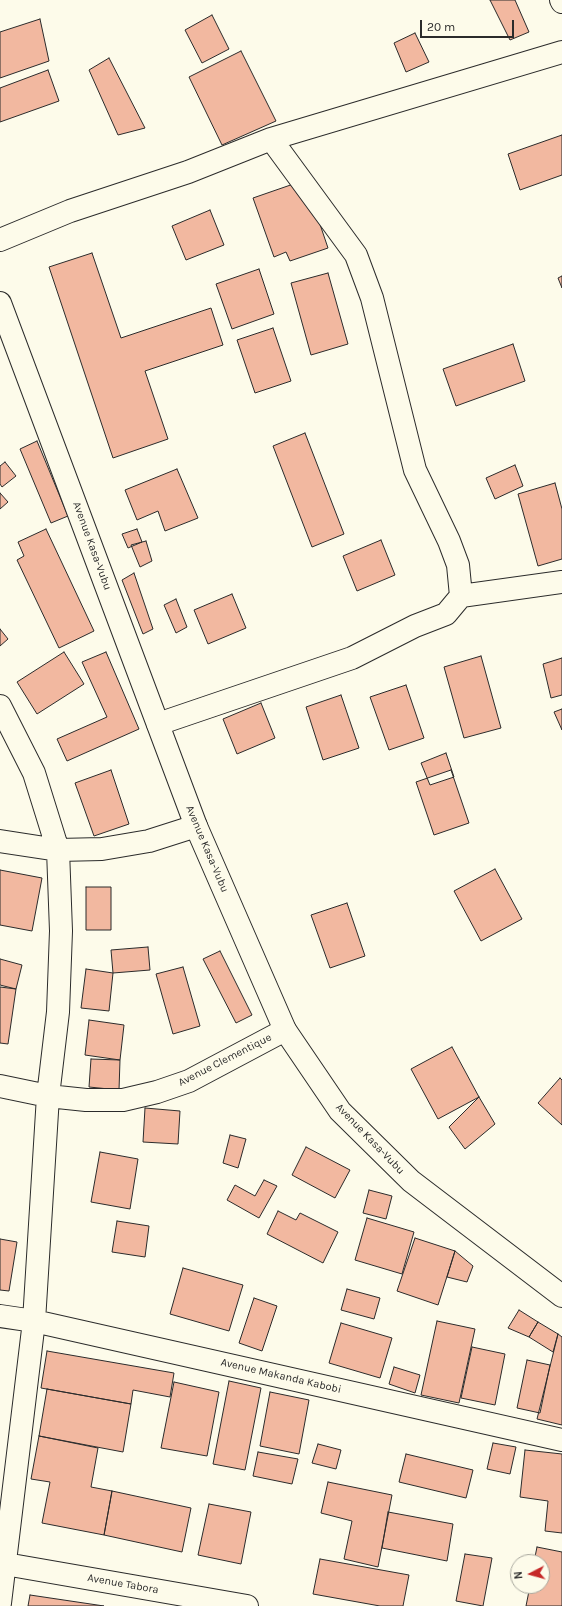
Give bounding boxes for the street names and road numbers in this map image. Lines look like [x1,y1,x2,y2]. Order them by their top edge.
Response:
street label: Avenue Kasa-Vubu [70,500,114,592]
street label: Avenue Kasa-Vubu [183,804,231,894]
street label: Avenue Clementique [176,1031,274,1089]
street label: Avenue Kasa-Vubu [333,1101,407,1177]
street label: Avenue Makanda Kabobi [219,1356,343,1396]
street label: Avenue Tabora [86,1571,160,1597]

